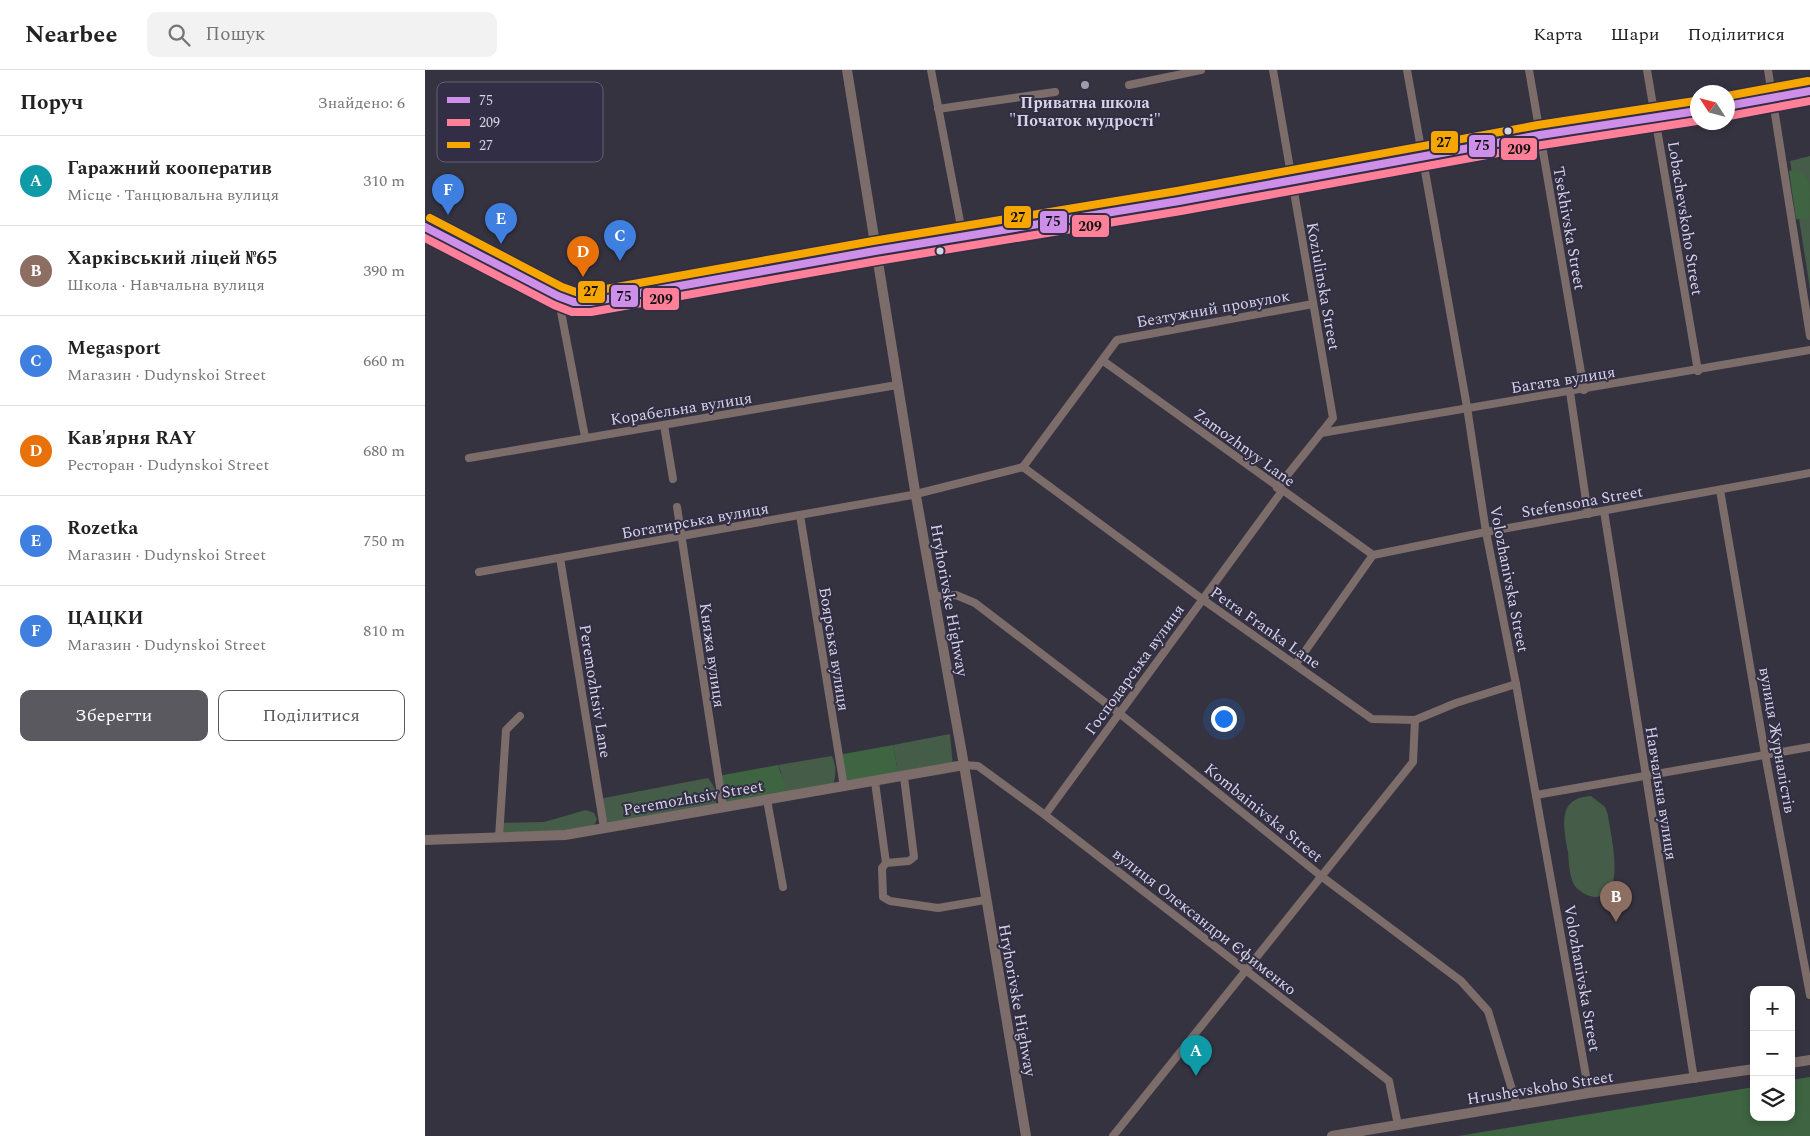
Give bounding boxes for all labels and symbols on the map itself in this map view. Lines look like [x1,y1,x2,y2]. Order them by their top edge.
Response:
marker: Приватна школа "Початок мудрості" [1079,79,1091,91]
legend [437,82,603,162]
north arrow [1690,85,1735,130]
text: 75 [479,90,493,111]
place label: Приватна школа "Початок мудрості" [1009,91,1161,133]
text: 209 [479,112,500,133]
unlabelled marker [1503,126,1513,136]
line badge: 27 [1430,130,1459,154]
text: 27 [1436,132,1452,153]
line badge: 75 [1468,134,1496,158]
text: 27 [479,135,493,156]
text: 75 [1474,135,1490,156]
line badge: 209 [1500,137,1538,161]
text: 209 [1507,139,1531,160]
street label: Lobachevskoho Street [1661,139,1709,297]
street label: Tsekhivska Street [1546,165,1592,292]
pin: F [432,174,464,215]
pin: E [485,203,517,244]
line badge: 27 [1003,205,1032,229]
text: 27 [1010,207,1026,228]
line badge: 75 [1039,210,1068,234]
text: 75 [1045,211,1061,232]
line badge: 209 [1071,214,1110,238]
text: 209 [1078,216,1102,237]
pin: C [604,220,636,261]
street label: Koziulinska Street [1300,220,1346,352]
pin: D [567,236,599,277]
unlabelled marker [935,246,945,256]
line badge: 27 [577,280,606,304]
text: 27 [583,281,599,302]
line badge: 75 [610,284,639,308]
street label: Безтужний провулок [1135,284,1292,334]
text: 75 [616,286,632,307]
line badge: 209 [642,287,680,311]
text: 209 [649,289,673,310]
street label: Багата вулиця [1509,360,1617,400]
street label: Корабельна вулиця [609,386,754,432]
street label: Zamozhnyy Lane [1189,403,1300,493]
street label: Stefensona Street [1519,479,1645,524]
street label: Богатирська вулиця [620,496,771,546]
street label: Volozhanivska Street [1483,504,1535,655]
street label: Hryhorivske Highway [924,522,974,680]
street label: Petra Franka Lane [1205,581,1326,675]
street label: Боярська вулиця [812,585,856,713]
street label: Господарська вулиця [1079,599,1191,740]
street label: Княжа вулиця [693,601,731,709]
street label: Peremozhtsiv Lane [573,623,617,760]
street label: вулиця Журналістів [1752,665,1802,815]
your location [1211,706,1237,732]
street label: Навчальна вулиця [1639,725,1683,862]
street label: Kombainivska Street [1199,757,1328,868]
street label: Peremozhtsiv Street [621,774,766,822]
street label: вулиця Олександри Єфименко [1107,842,1302,1001]
pin: B [1600,881,1632,922]
street label: Volozhanivska Street [1557,903,1607,1054]
street label: Hryhorivske Highway [992,922,1042,1080]
pin: A [1180,1035,1212,1076]
street label: Hrushevskoho Street [1465,1065,1615,1111]

